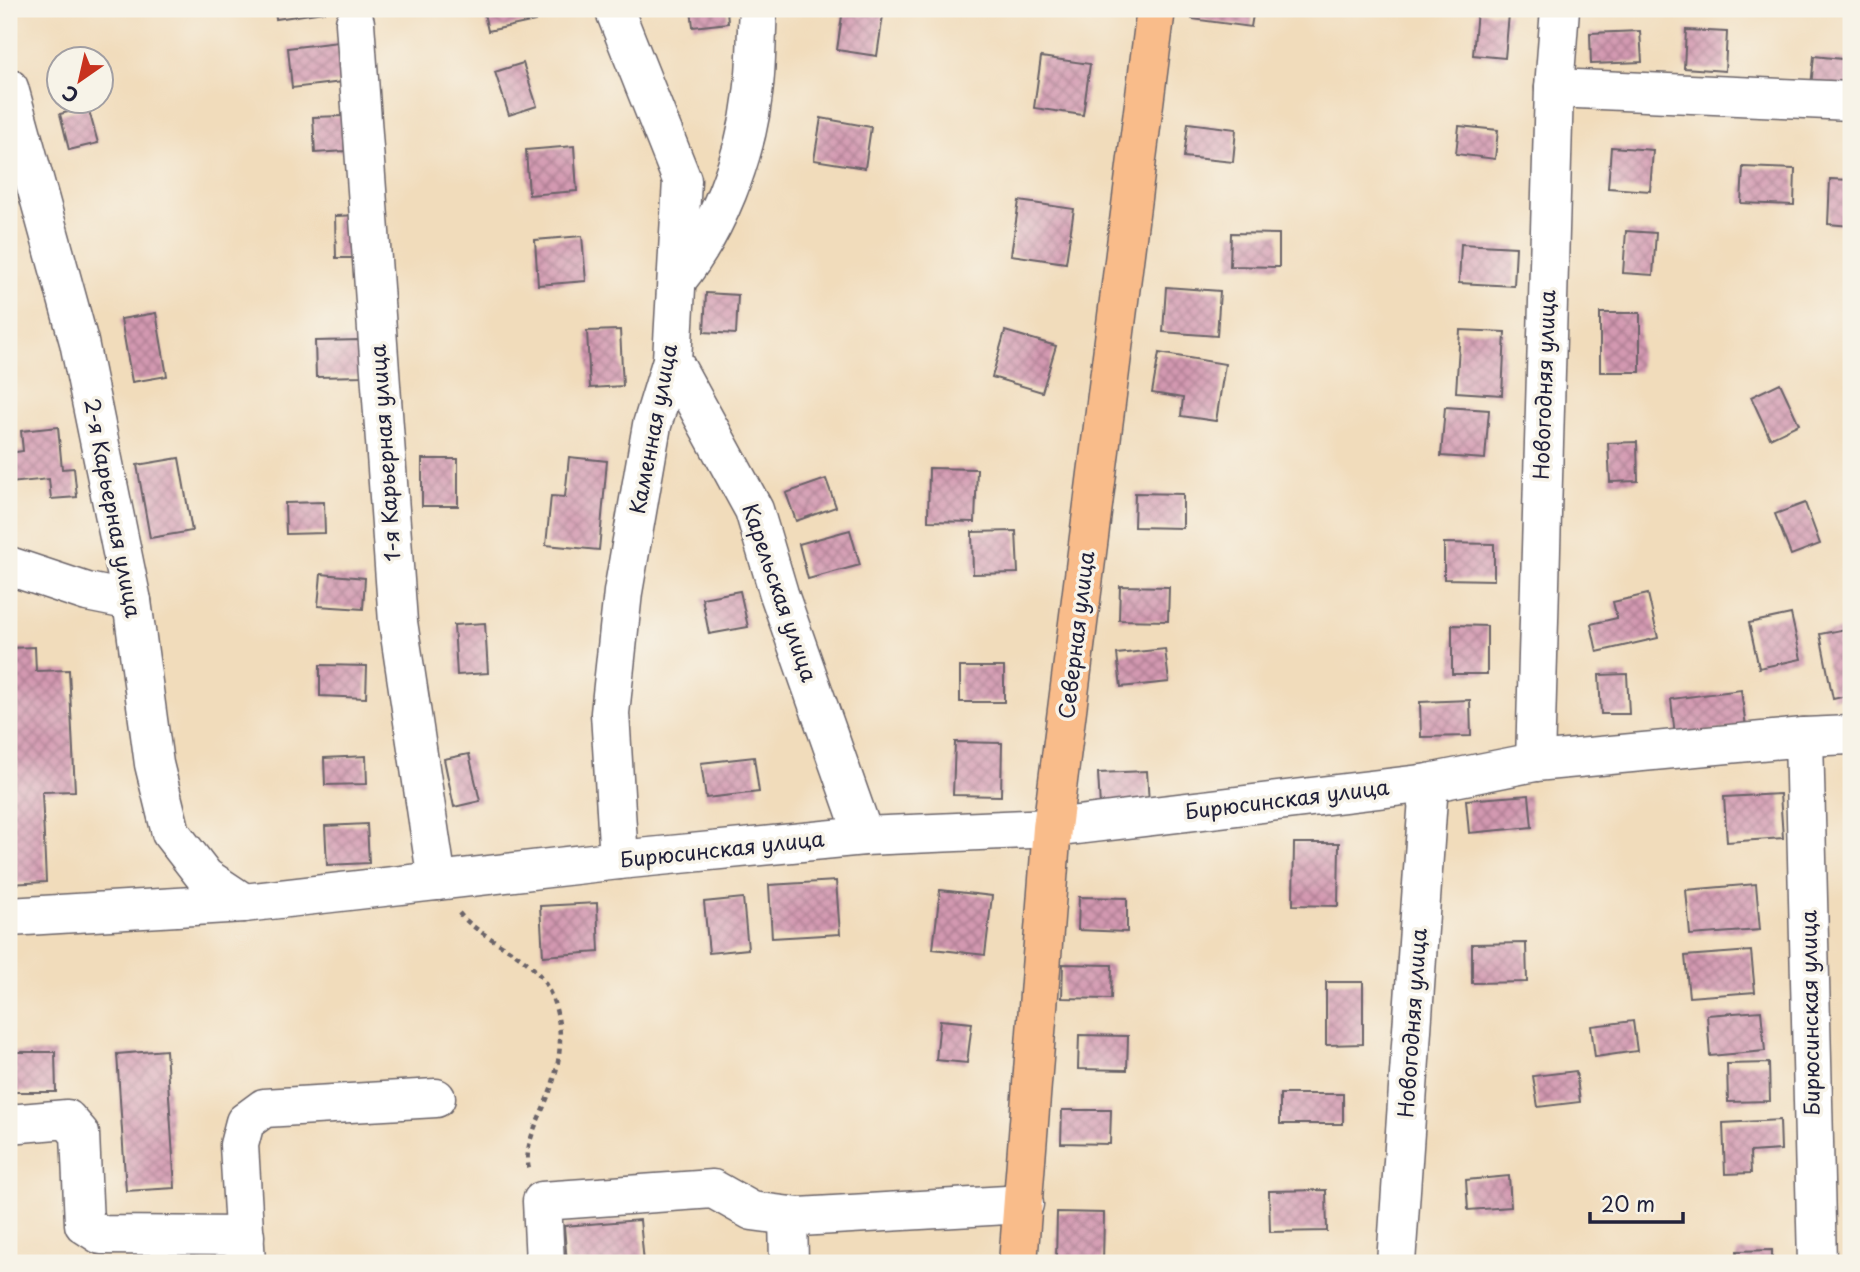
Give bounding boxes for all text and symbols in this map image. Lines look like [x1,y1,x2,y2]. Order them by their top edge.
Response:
north arrow [46,46,116,116]
text: С [56,79,84,111]
street label: Новогодняя улица [1524,289,1562,480]
street label: Каменная улица [620,340,684,516]
street label: 1-я Карьерная улица [360,343,408,563]
street label: 2-я Карьерная улица [77,395,151,621]
street label: Карельская улица [735,499,827,687]
street label: Северная улица [1049,548,1101,720]
street label: Бирюсинская улица [1183,770,1391,826]
street label: Бирюсинская улица [618,821,826,875]
street label: Бирюсинская улица [1791,909,1827,1116]
street label: Новогодняя улица [1388,926,1434,1119]
scale bar [1590,1181,1683,1225]
text: 20 m [1601,1187,1655,1219]

